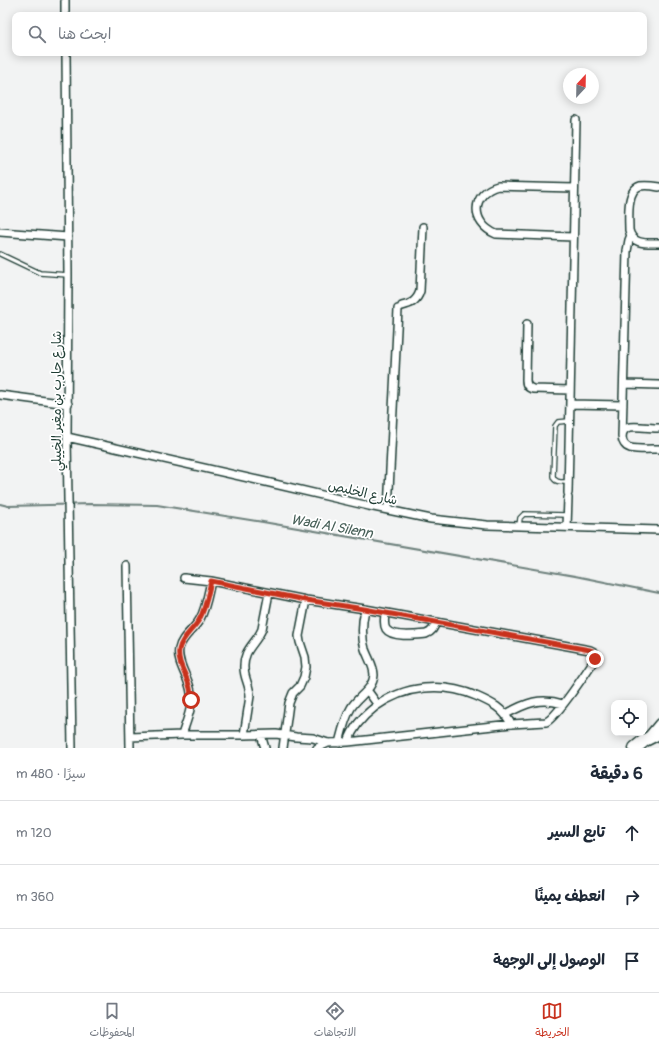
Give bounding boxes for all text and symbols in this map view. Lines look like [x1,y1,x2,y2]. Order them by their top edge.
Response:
search box [12,12,647,56]
icon: search [26,23,48,45]
text: ابحث هنا [58,25,111,44]
north arrow [563,68,599,104]
street label: شارع حارب بن مغير الخييلي [49,331,68,471]
street label: شارع الخليص [326,477,399,510]
water label: Wadi Al Silenn [290,511,375,542]
route end [586,650,604,668]
route start [182,691,200,709]
map controls [611,700,647,736]
button: locate [611,700,647,736]
text: 6 دقيقة [590,763,643,784]
text: سيرًا · 480 m [16,766,86,782]
icon: ahead [621,822,643,844]
text: تابع السير [548,823,605,842]
text: 120 m [16,825,52,841]
icon: right [621,886,643,908]
text: انعطف يمينًا [535,887,605,906]
text: 360 m [16,889,54,905]
icon: arrive [621,950,643,972]
text: الوصول إلى الوجهة [493,951,605,970]
tab: المحفوظات [90,1000,135,1042]
tab: الاتجاهات [314,1000,356,1042]
tab: الخريطة [535,1000,570,1042]

